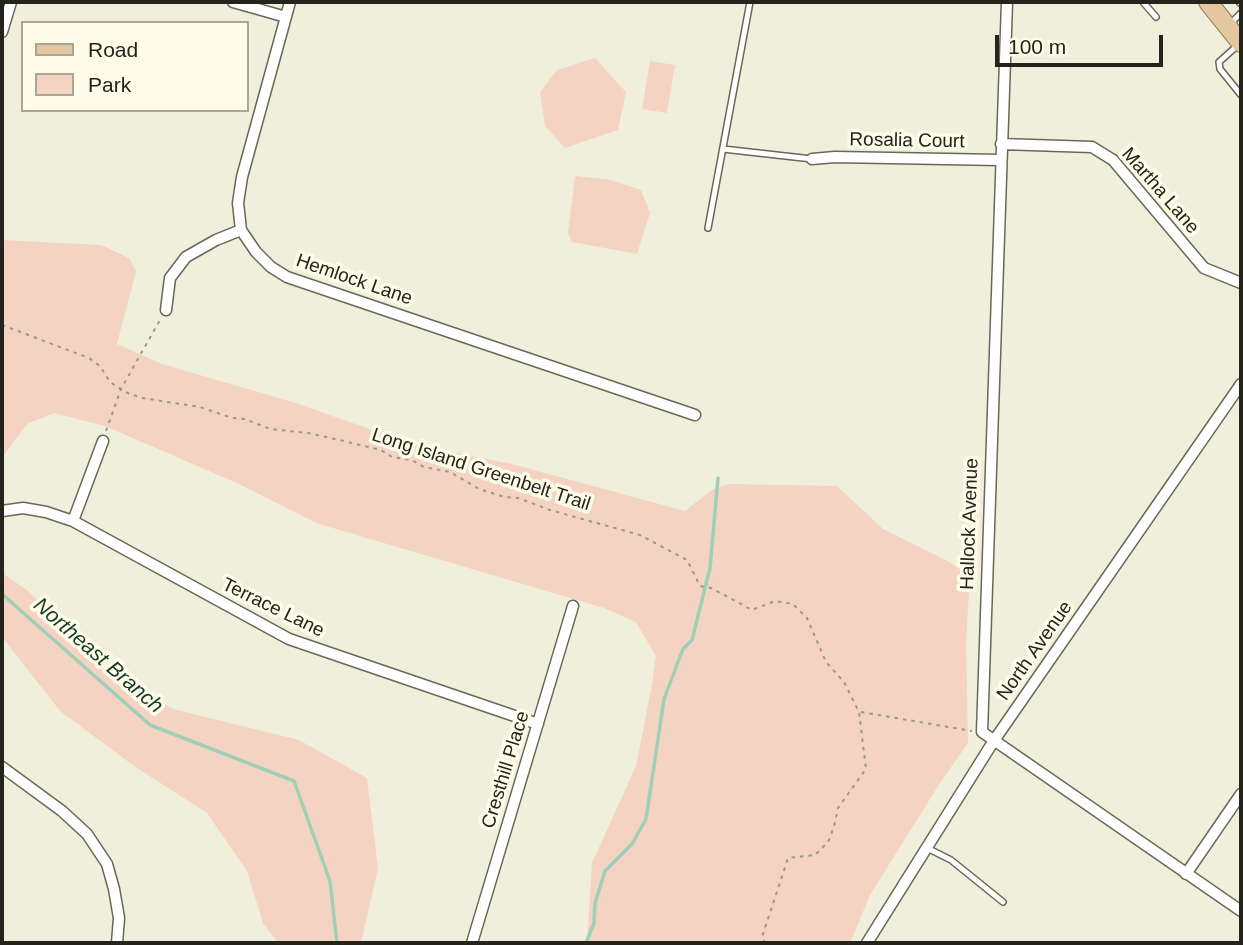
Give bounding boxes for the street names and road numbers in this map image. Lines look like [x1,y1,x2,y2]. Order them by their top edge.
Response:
street label: Rosalia Court [849,129,965,153]
street label: Martha Lane [1116,143,1204,239]
street label: Hemlock Lane [293,249,415,311]
street label: Long Island Greenbelt Trail [369,424,593,516]
street label: Hallock Avenue [956,458,984,590]
street label: Terrace Lane [218,573,328,643]
street label: North Avenue [992,597,1078,705]
street label: Cresthill Place [477,709,535,831]

